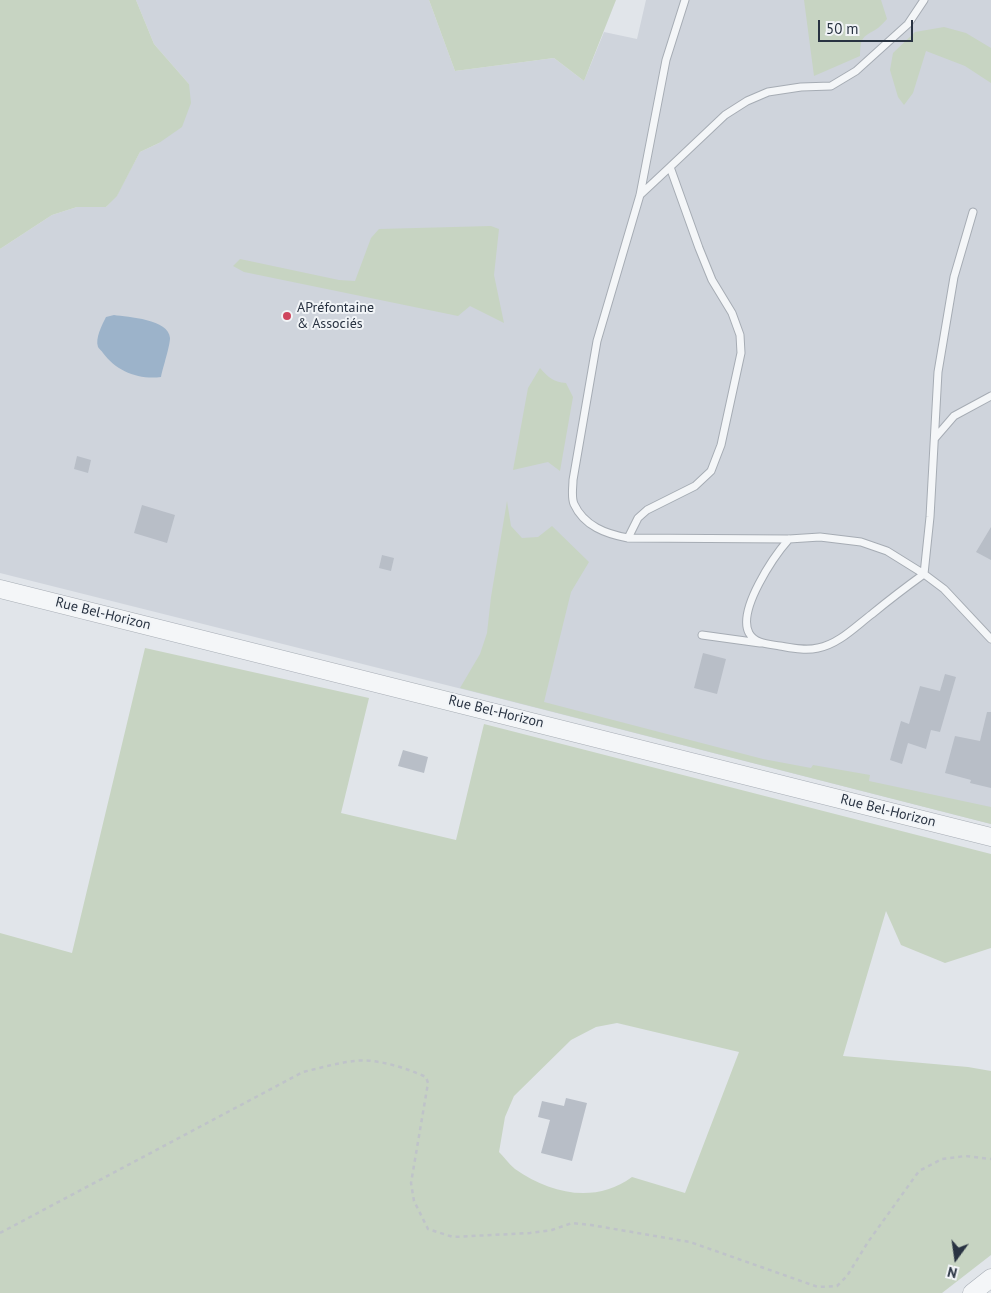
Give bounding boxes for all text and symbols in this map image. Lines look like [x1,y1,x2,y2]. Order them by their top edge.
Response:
scale bar [821,10,916,42]
text: 50 m [826,19,859,38]
place label: APréfontaine & Associés [297,300,374,332]
marker: APréfontaine & Associés [281,310,293,322]
street label: Rue Bel-Horizon [54,594,152,634]
street label: Rue Bel-Horizon [447,692,545,732]
street label: Rue Bel-Horizon [839,791,937,831]
north arrow [931,1233,981,1283]
text: N [946,1263,959,1282]

